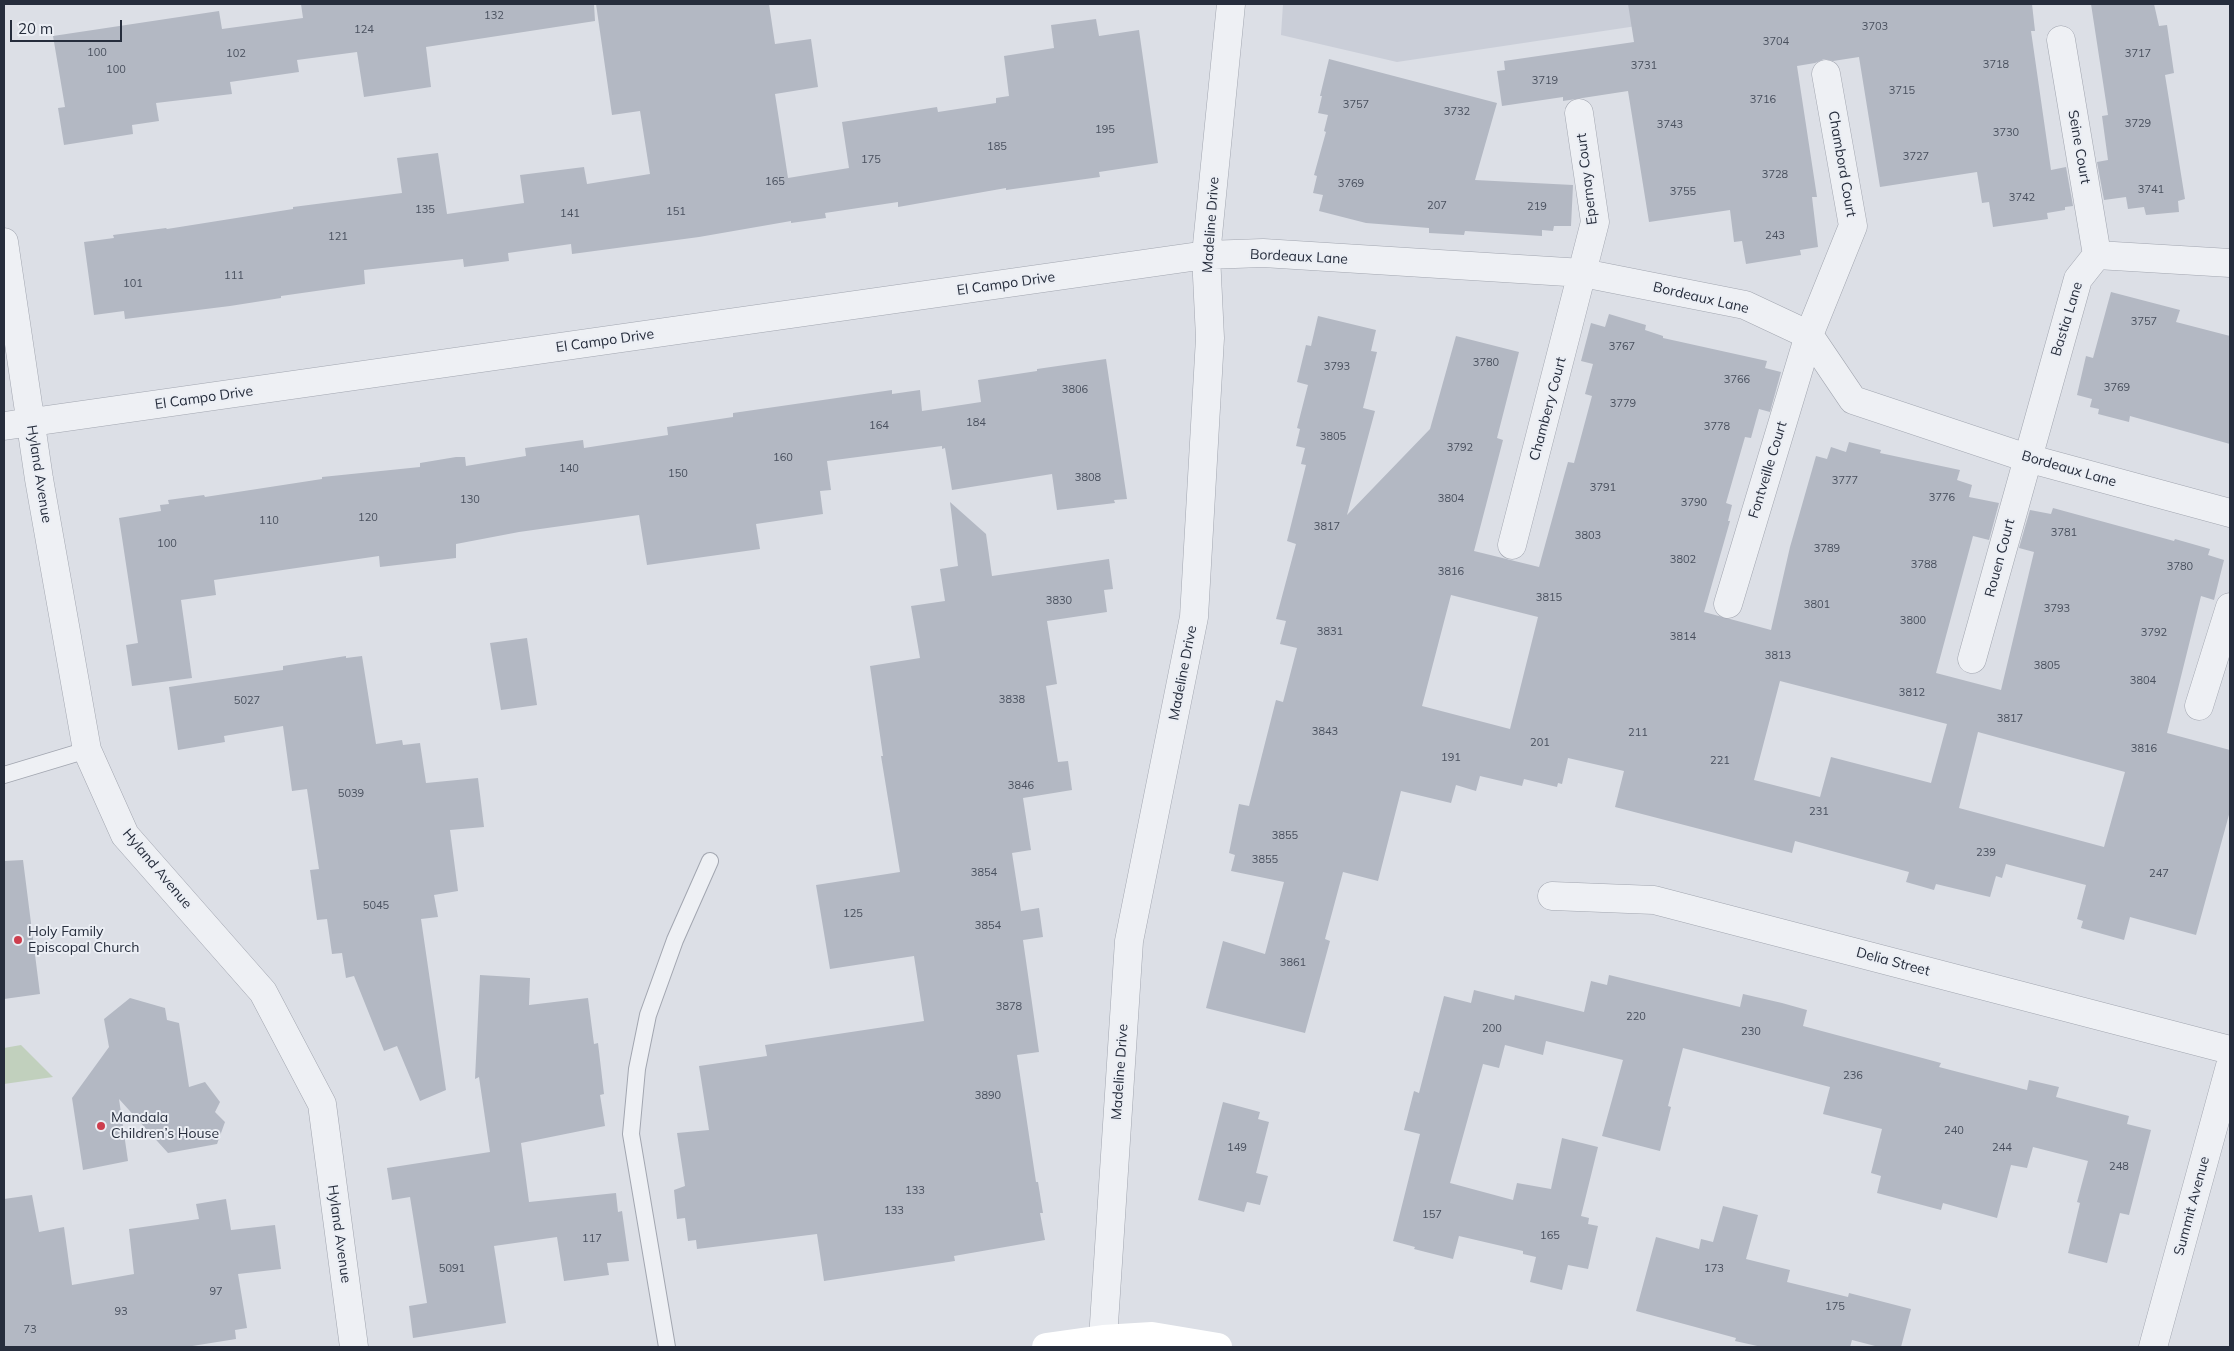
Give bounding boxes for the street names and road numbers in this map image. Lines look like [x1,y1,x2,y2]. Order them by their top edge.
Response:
street label: Seine Court [2064,109,2094,185]
street label: Chambord Court [1824,110,1860,218]
street label: Epernay Court [1573,132,1601,226]
street label: Madeline Drive [1199,176,1223,274]
street label: Bordeaux Lane [1250,246,1348,268]
street label: El Campo Drive [956,269,1056,299]
street label: Bordeaux Lane [1651,279,1751,317]
street label: Bastia Lane [2048,280,2086,358]
street label: El Campo Drive [555,326,655,356]
street label: Chambery Court [1526,355,1570,463]
street label: El Campo Drive [154,383,254,413]
street label: Fontveille Court [1745,419,1791,521]
street label: Hyland Avenue [23,424,55,524]
street label: Bordeaux Lane [2020,447,2118,491]
street label: Rouen Court [1981,517,2019,599]
street label: Madeline Drive [1166,624,1200,722]
street label: Hyland Avenue [119,826,195,912]
street label: Delia Street [1854,944,1932,980]
street label: Madeline Drive [1108,1023,1132,1121]
street label: Summit Avenue [2171,1155,2213,1257]
street label: Hyland Avenue [324,1184,354,1284]

